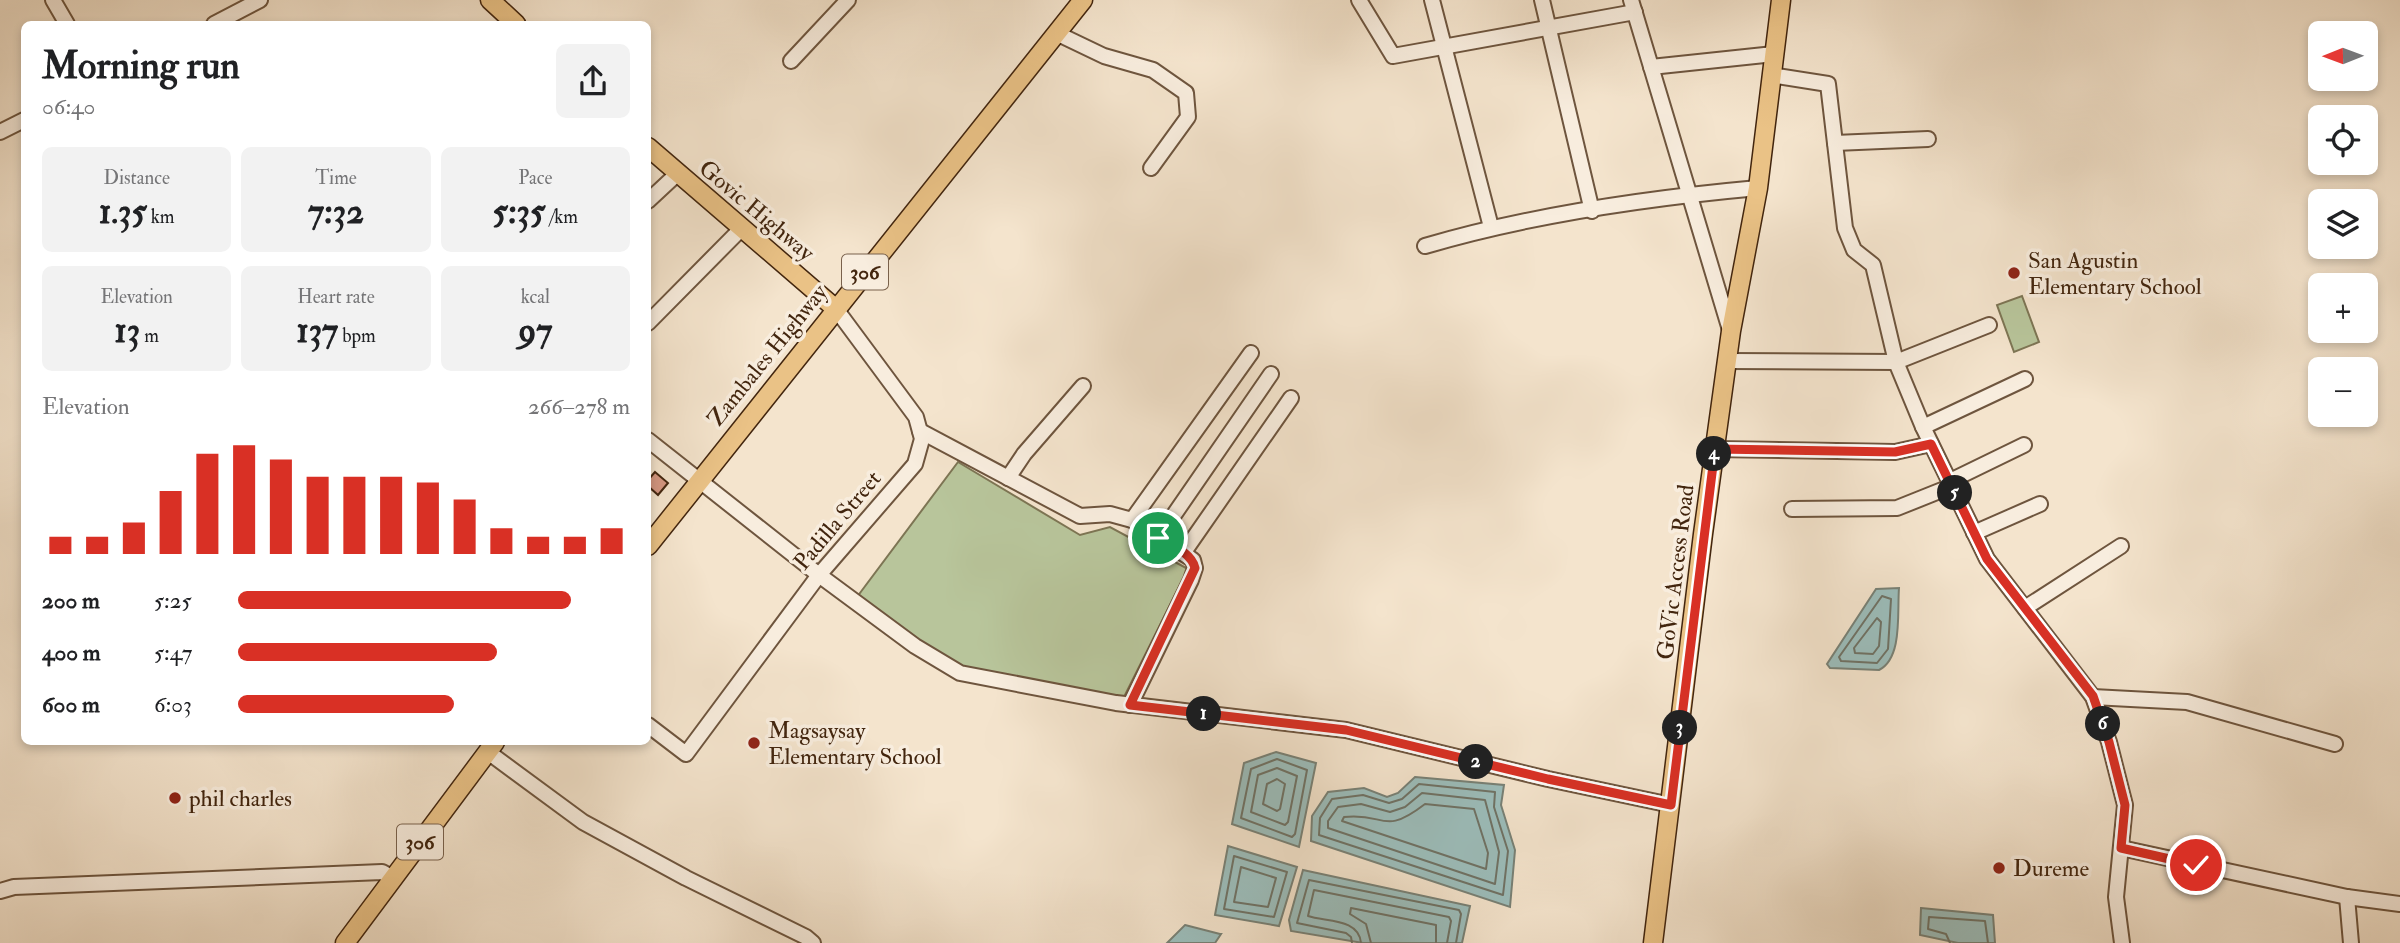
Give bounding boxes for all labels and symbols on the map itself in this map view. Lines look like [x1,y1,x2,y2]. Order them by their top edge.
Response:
north arrow [2308,21,2378,91]
street label: Govic Highway [693,154,821,268]
place label: San Agustin Elementary School [2028,246,2202,301]
road number: 306 [842,254,888,290]
marker: San Agustin Elementary School [2006,265,2022,281]
street label: Zambales Highway [701,278,834,432]
pin: 4 [1696,436,1732,472]
street label: Padilla Street [787,465,887,576]
pin: 5 [1938,476,1972,510]
street label: GoVic Access Road [1650,483,1701,661]
pin [1128,508,1188,568]
pin: 1 [1186,696,1222,732]
pin: 6 [2086,706,2120,742]
pin: 3 [1662,710,1698,746]
place label: Magsaysay Elementary School [768,716,942,771]
marker: Magsaysay Elementary School [746,735,762,751]
pin: 2 [1458,744,1494,780]
place label: phil charles [188,784,292,814]
marker: phil charles [167,790,183,806]
road number: 306 [397,824,443,860]
pin [2166,835,2226,895]
place label: Dureme [2013,854,2090,883]
marker: Dureme [1991,860,2007,876]

